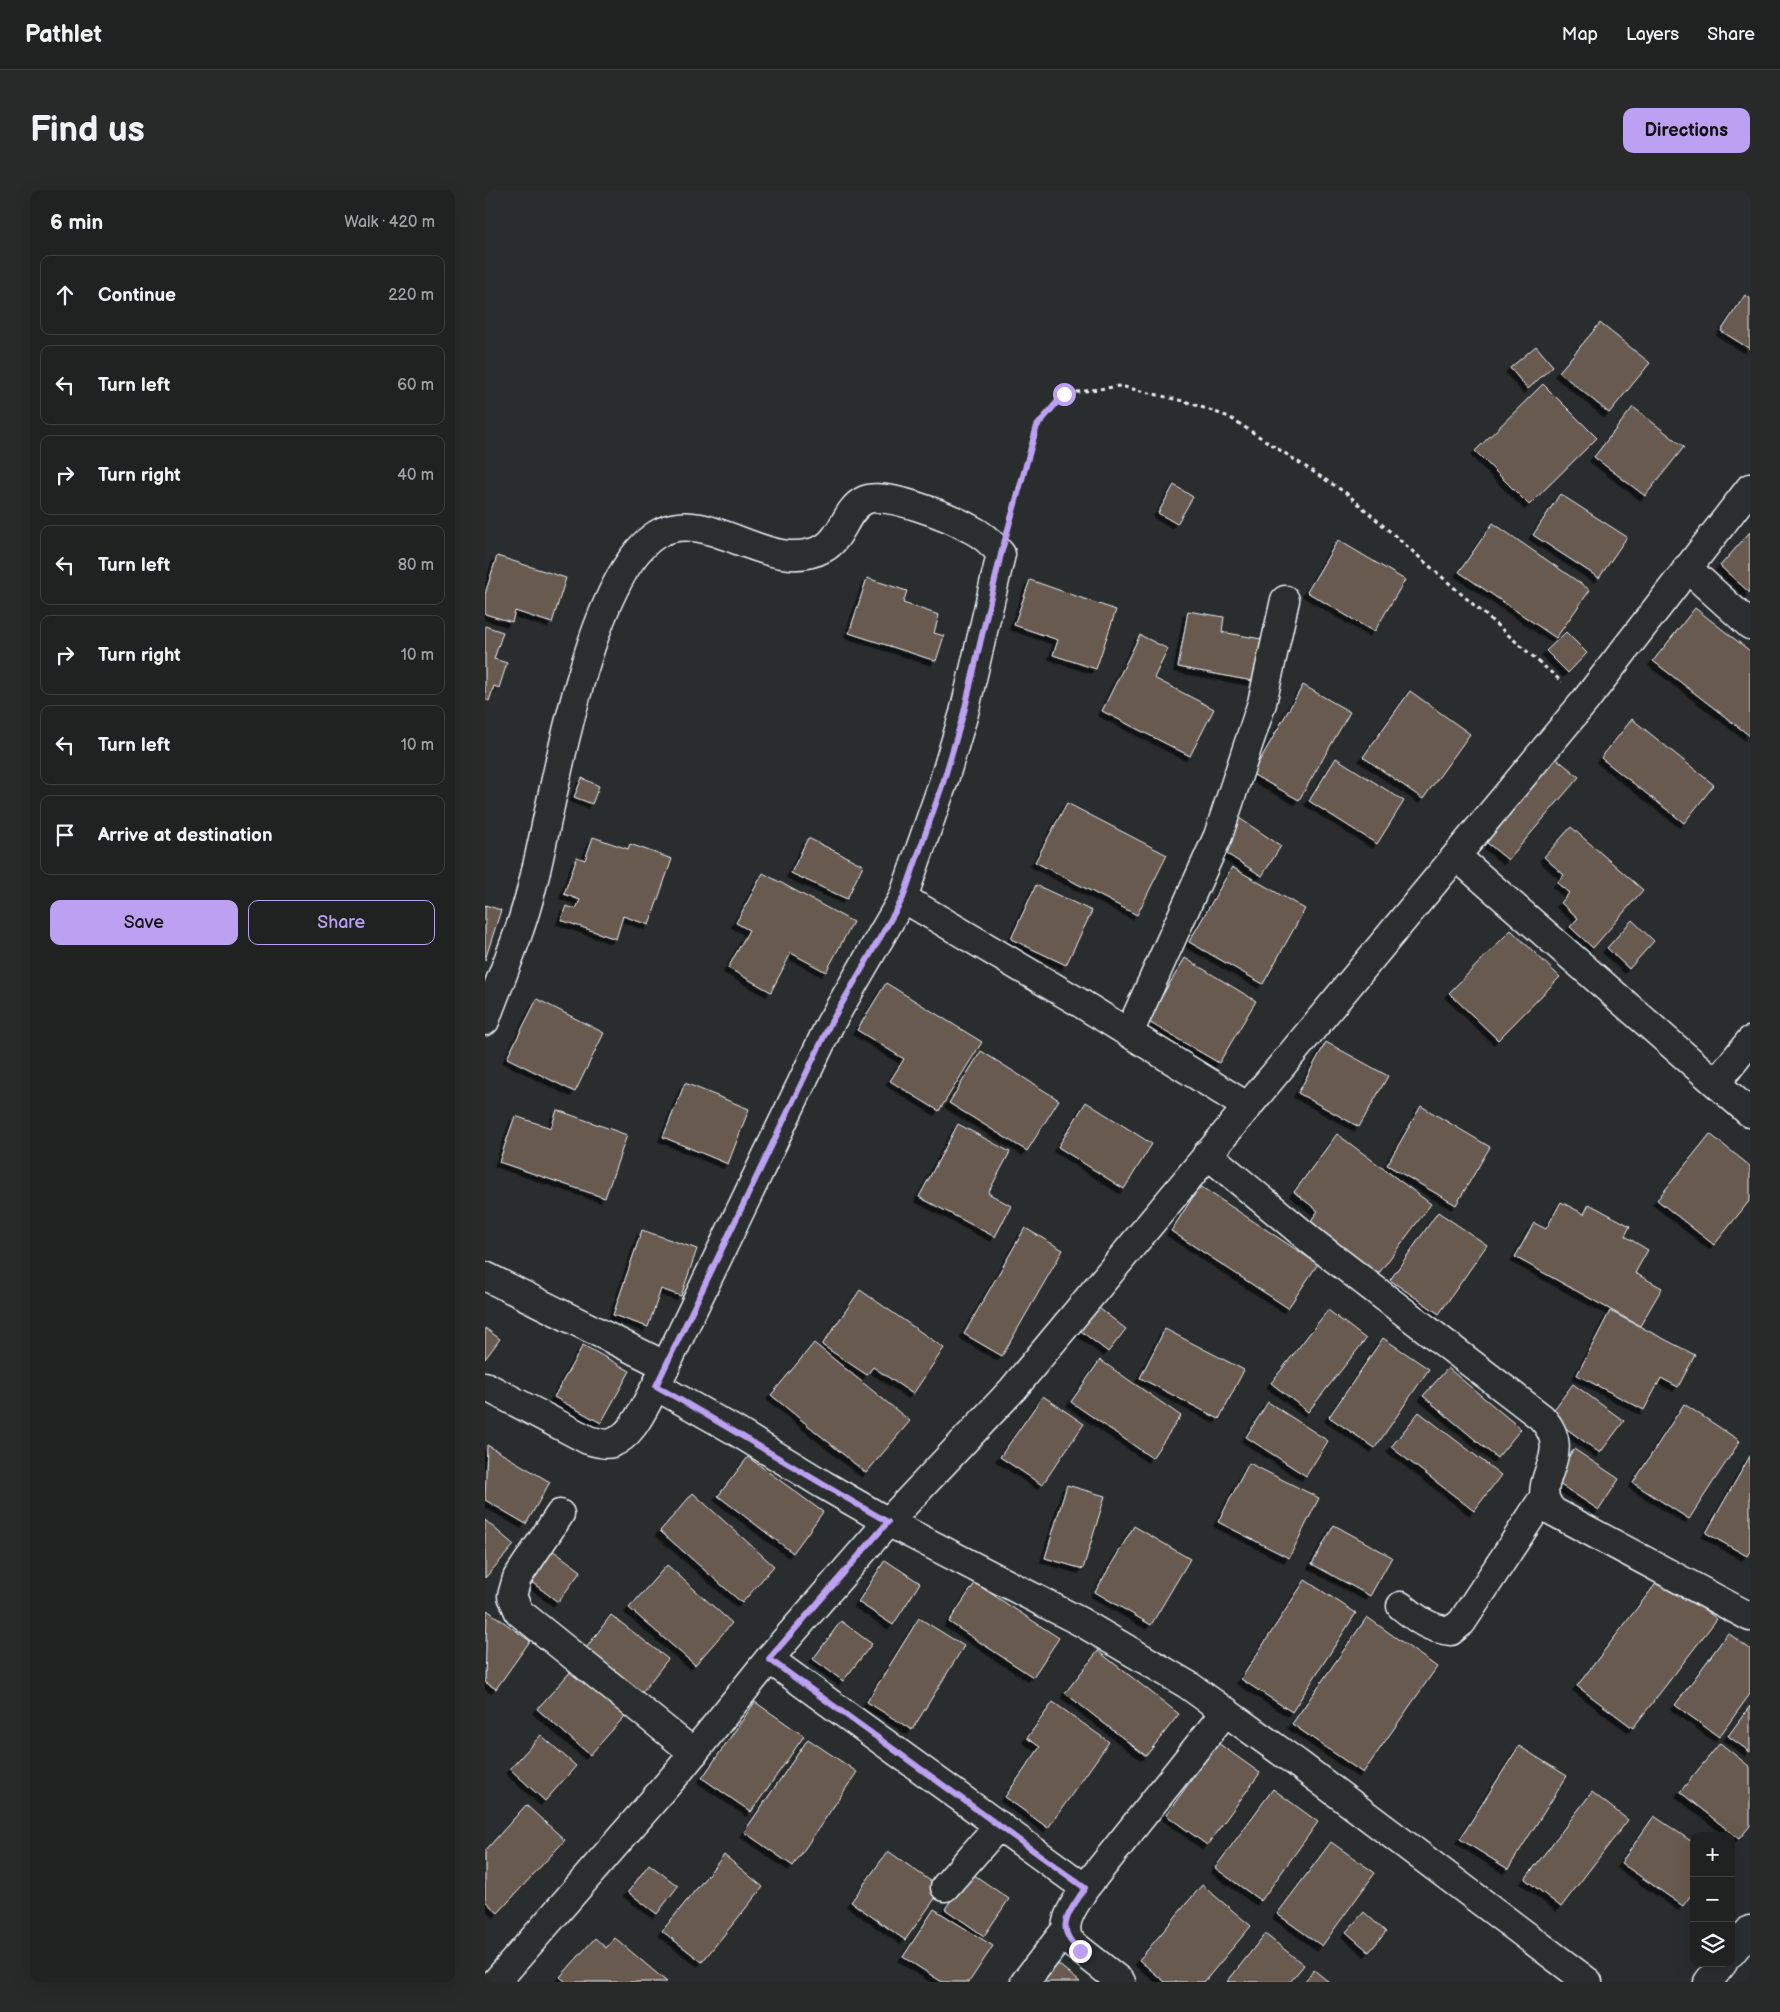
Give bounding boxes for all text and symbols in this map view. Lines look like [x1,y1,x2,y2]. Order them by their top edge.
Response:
text: Pathlet [25,20,102,49]
text: Map [1562,24,1598,45]
text: Layers [1626,24,1679,45]
text: Share [1707,24,1755,45]
button: Directions [1623,108,1750,153]
text: Find us [30,109,145,152]
text: 6 min [50,210,103,235]
text: Walk · 420 m [344,213,435,232]
icon: ahead [51,281,79,309]
text: Continue [98,284,176,307]
text: 220 m [388,286,434,305]
icon: left [51,371,79,399]
text: Turn left [98,374,170,397]
text: 60 m [397,376,434,395]
route start [1053,383,1076,406]
icon: right [51,461,79,489]
text: Turn right [98,464,181,487]
text: 40 m [397,466,434,485]
icon: left [51,551,79,579]
text: Turn left [98,554,170,577]
text: 80 m [398,556,434,575]
icon: right [51,641,79,669]
text: Turn right [98,644,181,667]
text: 10 m [401,646,434,665]
icon: left [51,731,79,759]
text: Turn left [98,734,170,757]
text: 10 m [401,736,434,755]
icon: arrive [51,821,79,849]
text: Arrive at destination [98,824,273,847]
button: Save [50,900,238,945]
button: Share [248,900,435,945]
map controls [1690,1832,1735,1967]
button: + [1690,1832,1735,1877]
button: − [1690,1877,1735,1922]
button: layers [1690,1922,1735,1967]
route end [1069,1940,1092,1963]

